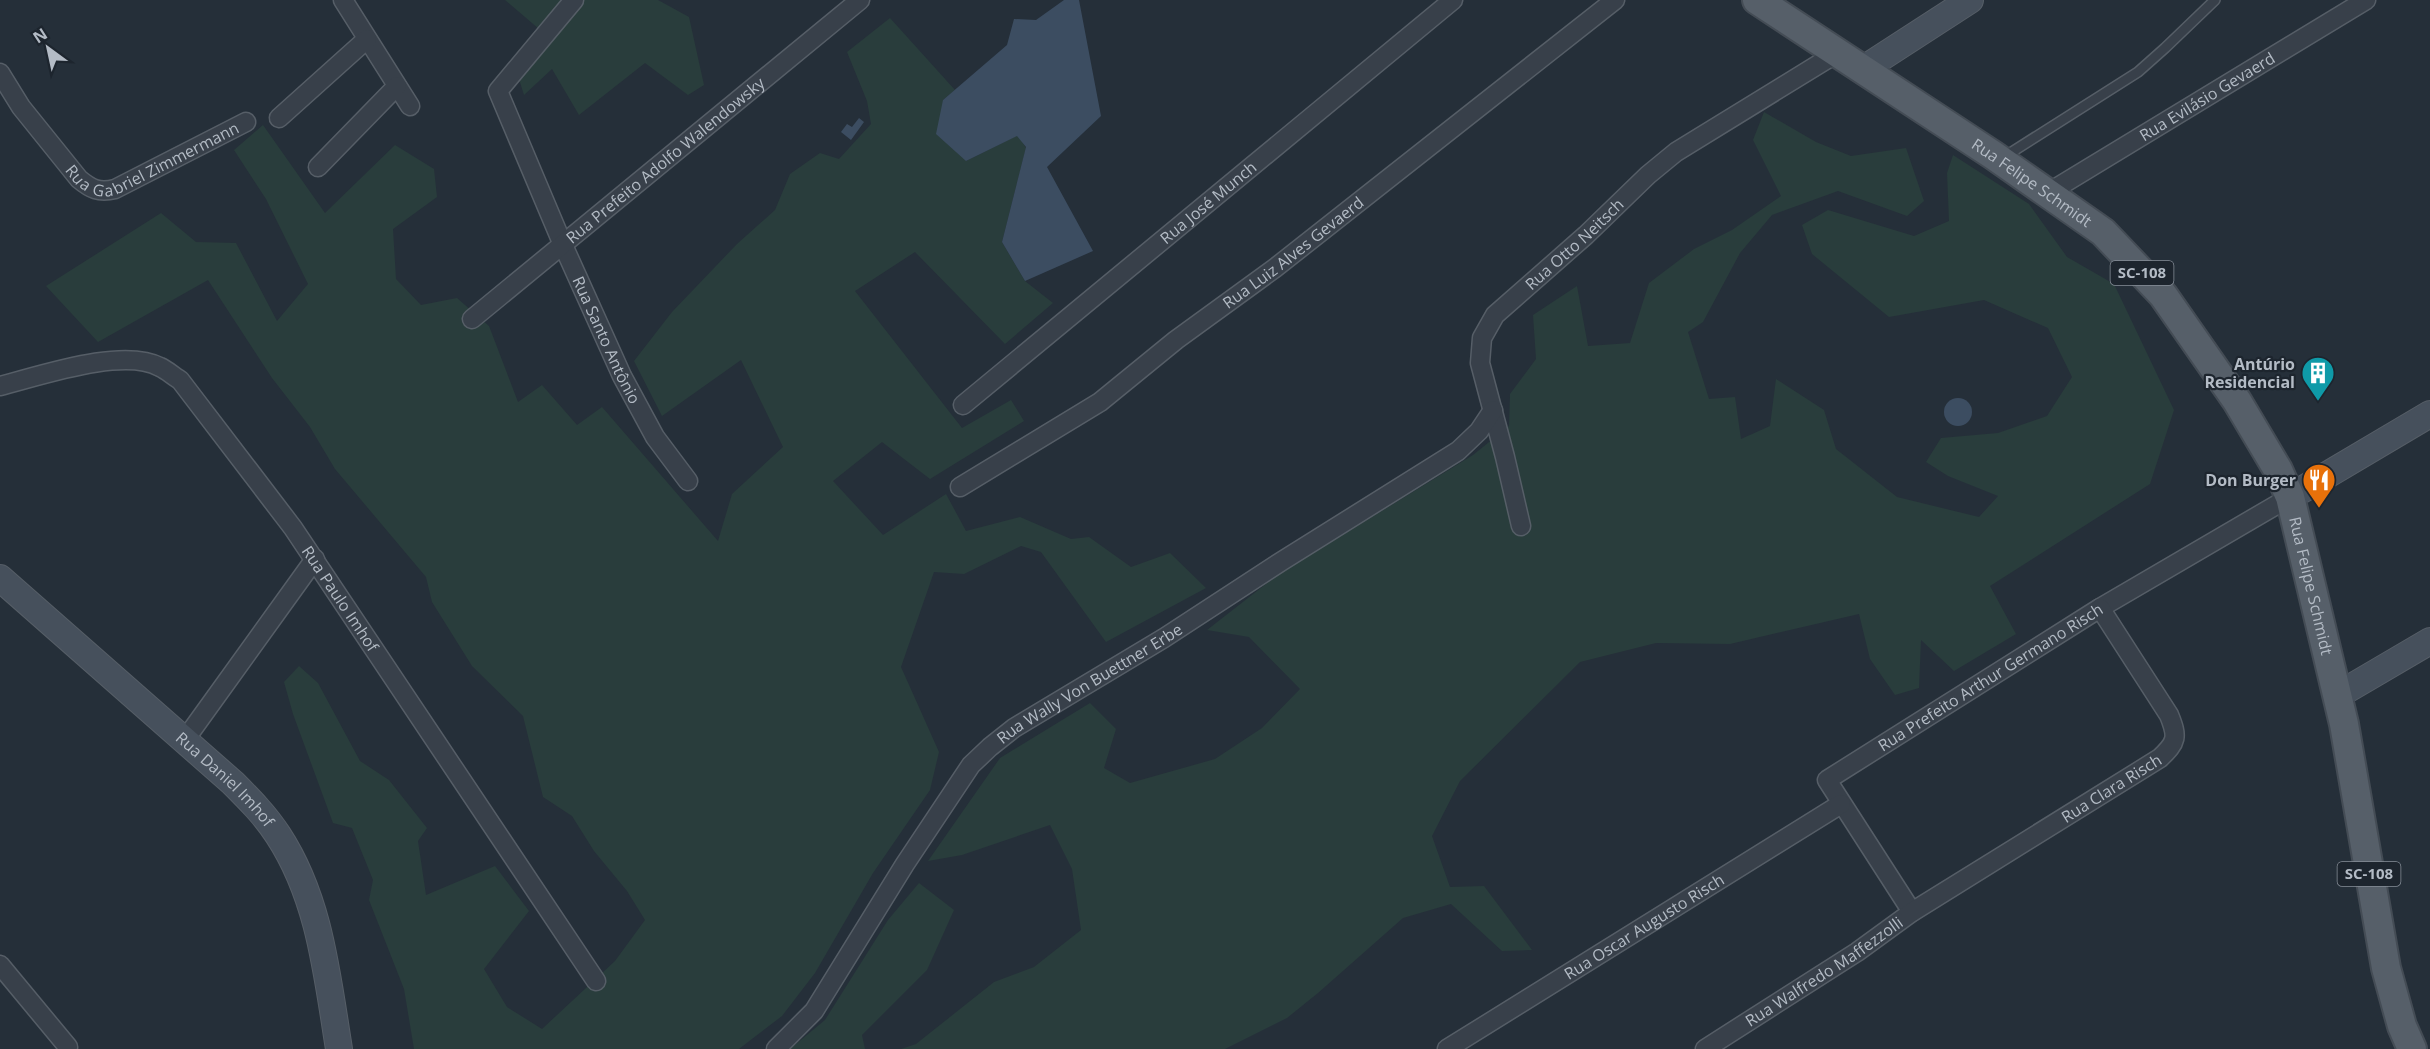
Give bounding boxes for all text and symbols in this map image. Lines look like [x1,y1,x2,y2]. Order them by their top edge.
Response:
north arrow [18,18,78,78]
text: N [28,23,51,48]
street label: Rua Evilásio Gevaerd [2135,47,2279,146]
street label: Rua Prefeito Adolfo Walendowsky [561,71,770,248]
street label: Rua Gabriel Zimmermann [61,117,243,202]
street label: Rua Felipe Schmidt [1968,133,2097,232]
street label: Rua José Munch [1155,156,1261,249]
street label: Rua Luiz Alves Gevaerd [1218,191,1368,314]
street label: Rua Otto Neitsch [1520,193,1628,295]
road number: SC-108 [2110,261,2174,285]
street label: Rua Santo Antônio [567,272,646,407]
place label: Antúrio Residencial [2204,353,2295,393]
building icon: Antúrio Residencial [2300,355,2336,402]
restaurant icon: Don Burger [2301,462,2337,509]
place label: Don Burger [2205,469,2296,491]
street label: Rua Felipe Schmidt [2284,514,2338,658]
street label: Rua Paulo Imhof [297,541,384,657]
street label: Rua Prefeito Arthur Germano Risch [1874,598,2107,756]
street label: Rua Wally Von Buettner Erbe [992,618,1187,749]
street label: Rua Daniel Imhof [171,727,280,832]
street label: Rua Clara Risch [2057,749,2166,828]
road number: SC-108 [2338,862,2400,886]
street label: Rua Oscar Augusto Risch [1560,868,1728,985]
street label: Rua Walfredo Maffezzolli [1741,911,1907,1032]

